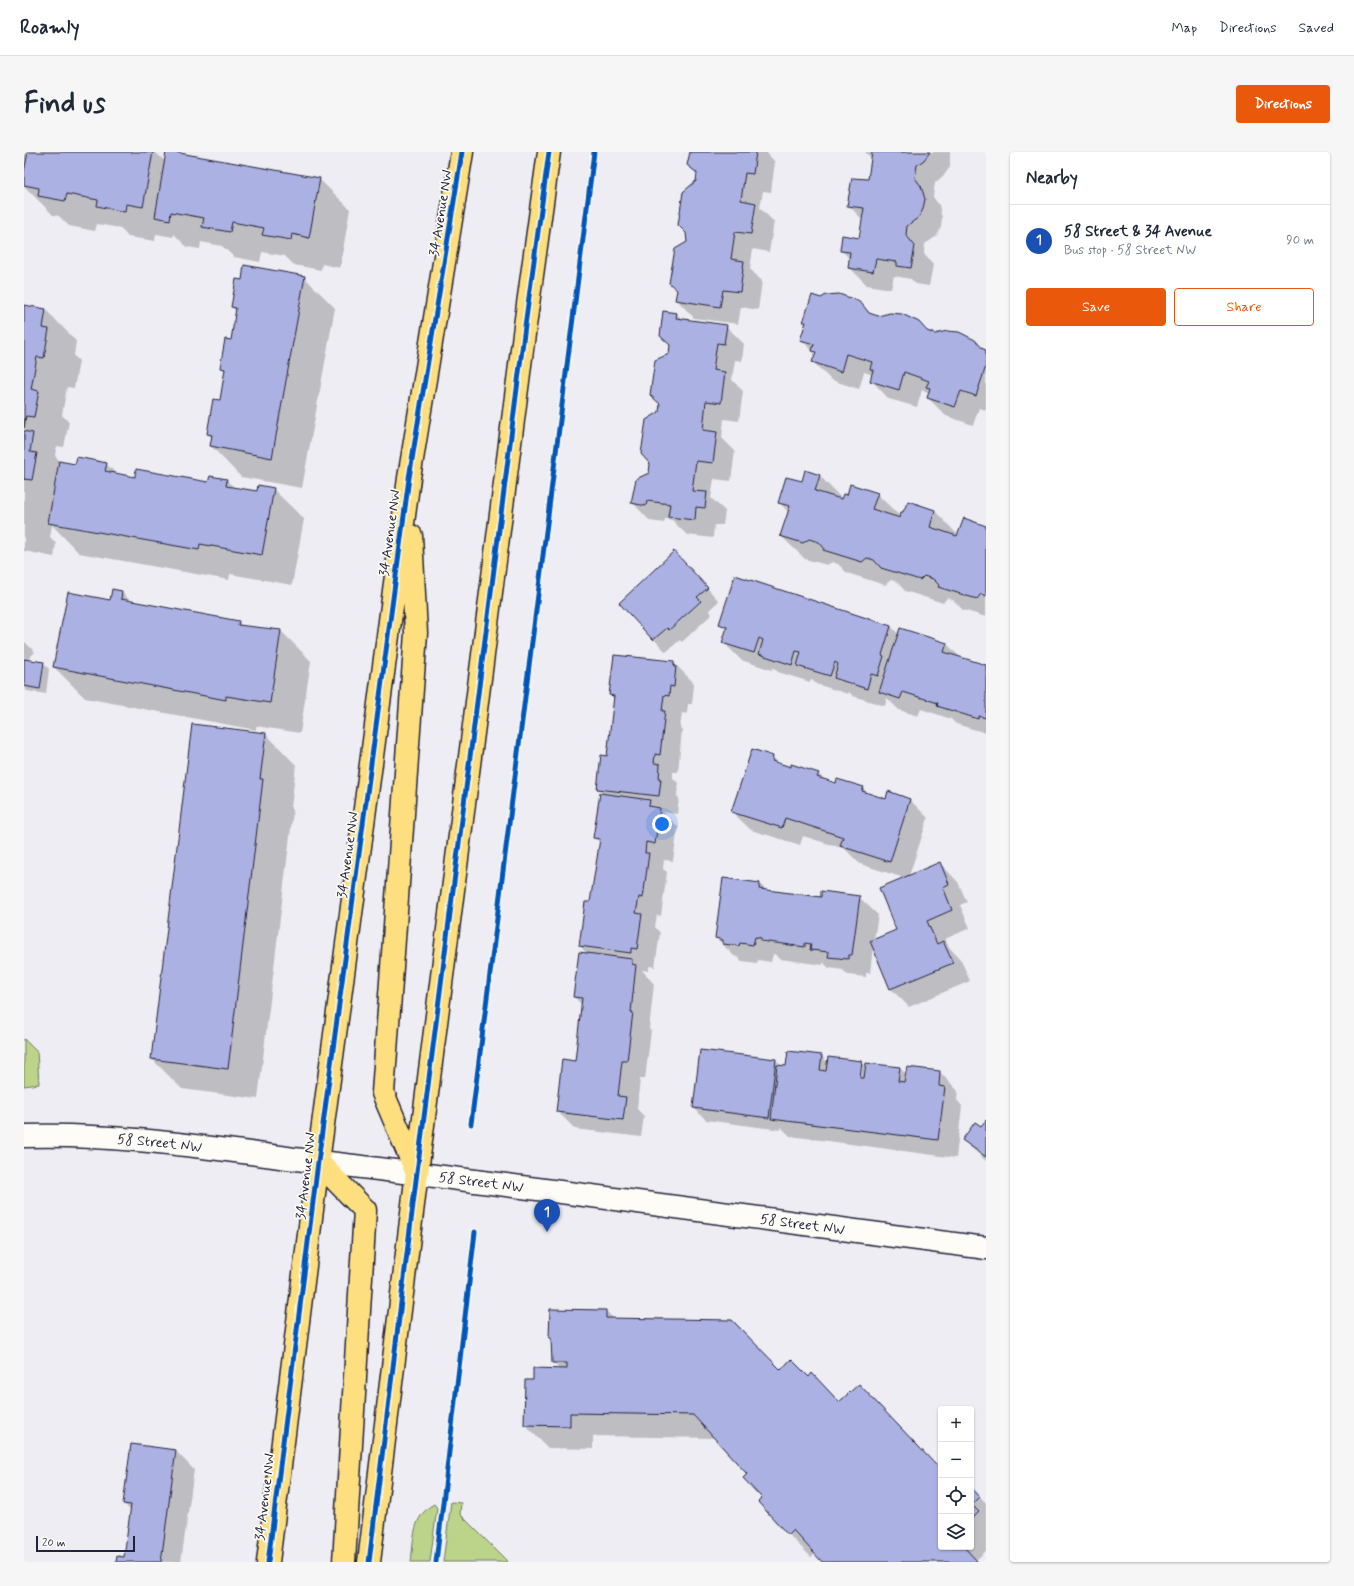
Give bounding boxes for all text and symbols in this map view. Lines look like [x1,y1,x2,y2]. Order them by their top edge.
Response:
text: Roamly [20,15,79,40]
text: Map [1171,19,1197,37]
text: Directions [1219,19,1277,37]
text: Saved [1299,19,1334,37]
button: Directions [1236,85,1330,123]
text: Find us [24,86,105,123]
text: Nearby [1026,167,1078,189]
street label: 34 Avenue NW [425,168,457,258]
text: 58 Street & 34 Avenue [1064,222,1212,242]
text: 1 [1036,232,1042,249]
text: 90 m [1286,232,1314,249]
text: Bus stop · 58 Street NW [1064,242,1196,259]
button: Save [1026,288,1166,326]
button: Share [1174,288,1314,326]
street label: 34 Avenue NW [375,488,405,578]
street label: 34 Avenue NW [333,810,363,900]
your location [652,814,672,834]
street label: 58 Street NW [117,1130,203,1157]
street label: 34 Avenue NW [292,1131,320,1220]
street label: 58 Street NW [438,1168,525,1197]
pin: 1 [534,1199,560,1232]
street label: 58 Street NW [759,1210,846,1239]
map controls [938,1406,974,1550]
button: + [938,1406,974,1442]
button: − [938,1442,974,1478]
street label: 34 Avenue NW [251,1452,279,1541]
button: locate [938,1478,974,1514]
button: layers [938,1514,974,1550]
scale bar [36,1534,135,1553]
text: 20 m [42,1536,65,1550]

